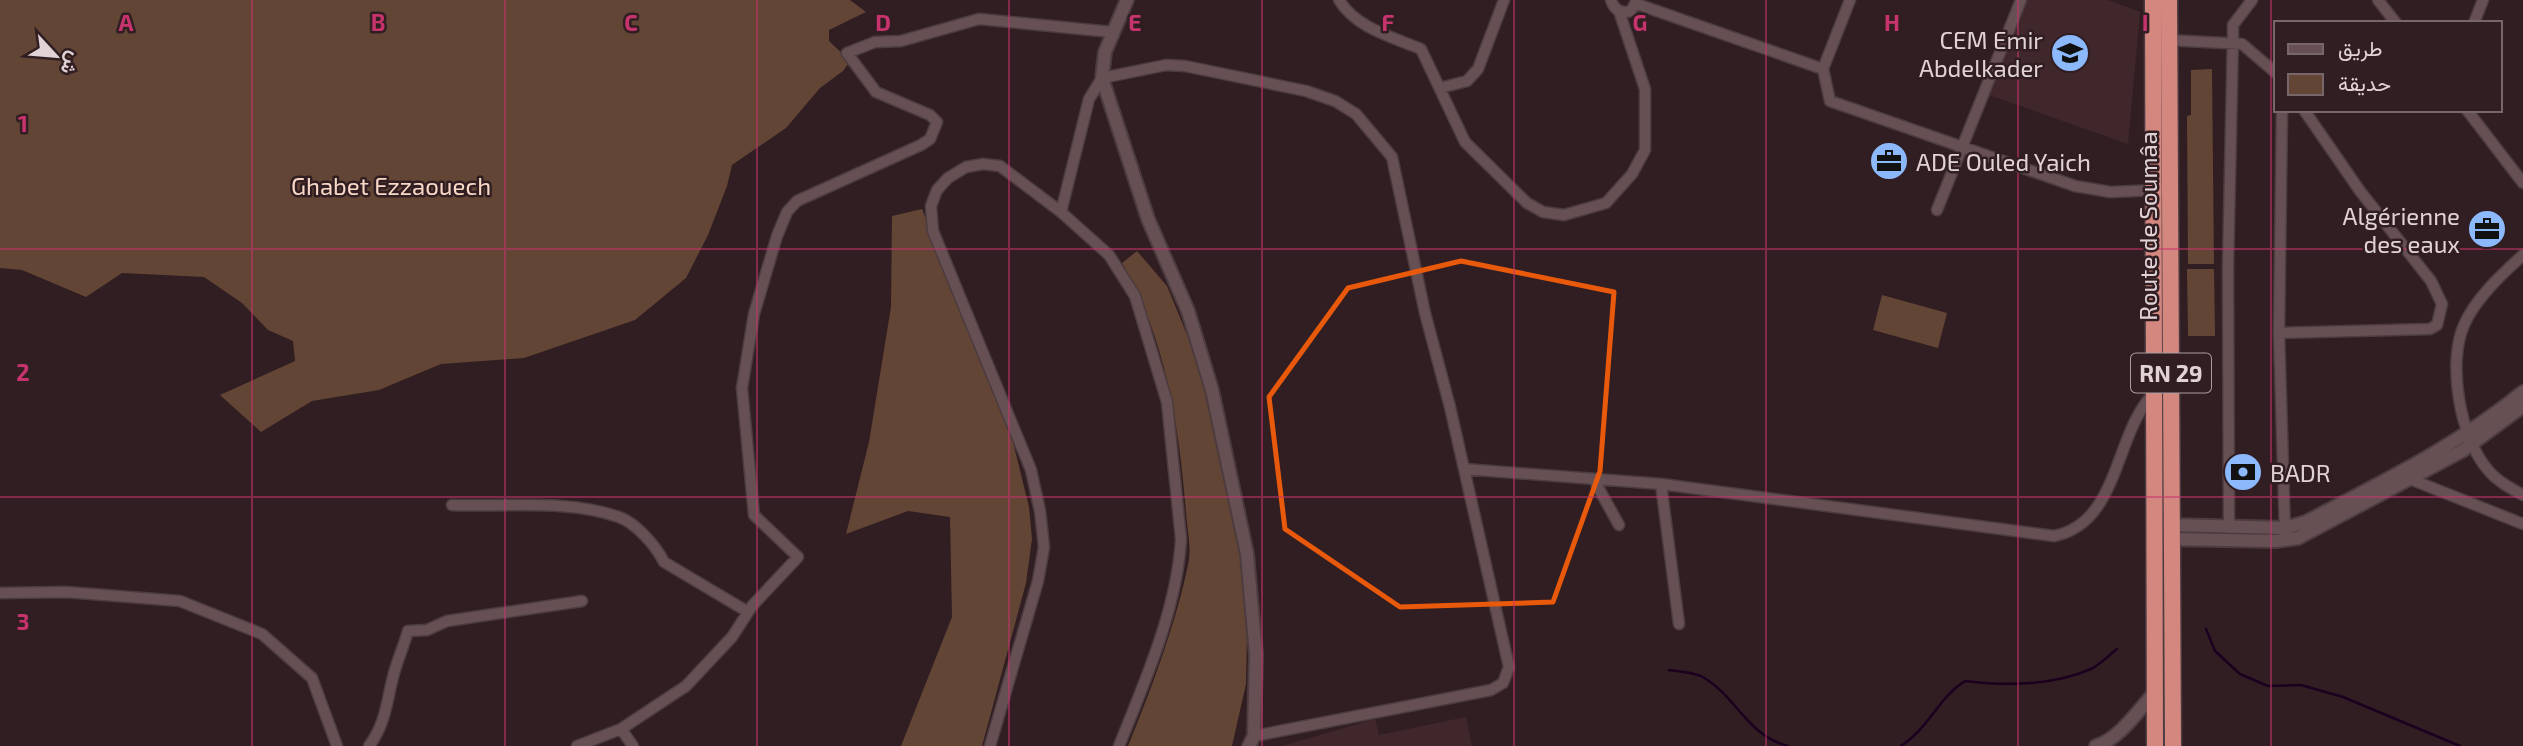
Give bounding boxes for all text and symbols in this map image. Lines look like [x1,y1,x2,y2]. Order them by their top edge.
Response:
text: A [118,8,134,36]
text: B [371,8,385,36]
text: C [624,8,638,36]
text: D [875,8,891,36]
text: E [1128,8,1142,36]
text: F [1382,8,1395,36]
text: G [1633,8,1647,36]
text: H [1884,8,1900,36]
text: I [2142,8,2148,36]
north arrow [21,21,91,91]
legend [2274,21,2502,112]
place label: CEM Emir Abdelkader [1919,25,2043,82]
school or university icon: CEM Emir Abdelkader [2049,32,2091,74]
text: طريق [2338,35,2383,62]
text: ش [55,48,87,79]
text: حديقة [2338,70,2391,96]
text: 1 [18,109,28,137]
street label: Route de Soumâa [2133,131,2162,321]
office icon: ADE Ouled Yaich [1868,140,1910,182]
place label: ADE Ouled Yaich [1916,147,2091,176]
park label: Ghabet Ezzaouech [291,171,491,200]
place label: Algérienne des eaux [2343,201,2460,258]
office icon: Algérienne des eaux [2466,208,2508,250]
road number: RN 29 [2131,354,2211,392]
text: 2 [16,358,30,386]
bank icon: BADR [2222,451,2264,493]
place label: BADR [2270,458,2331,487]
text: 3 [16,607,30,635]

